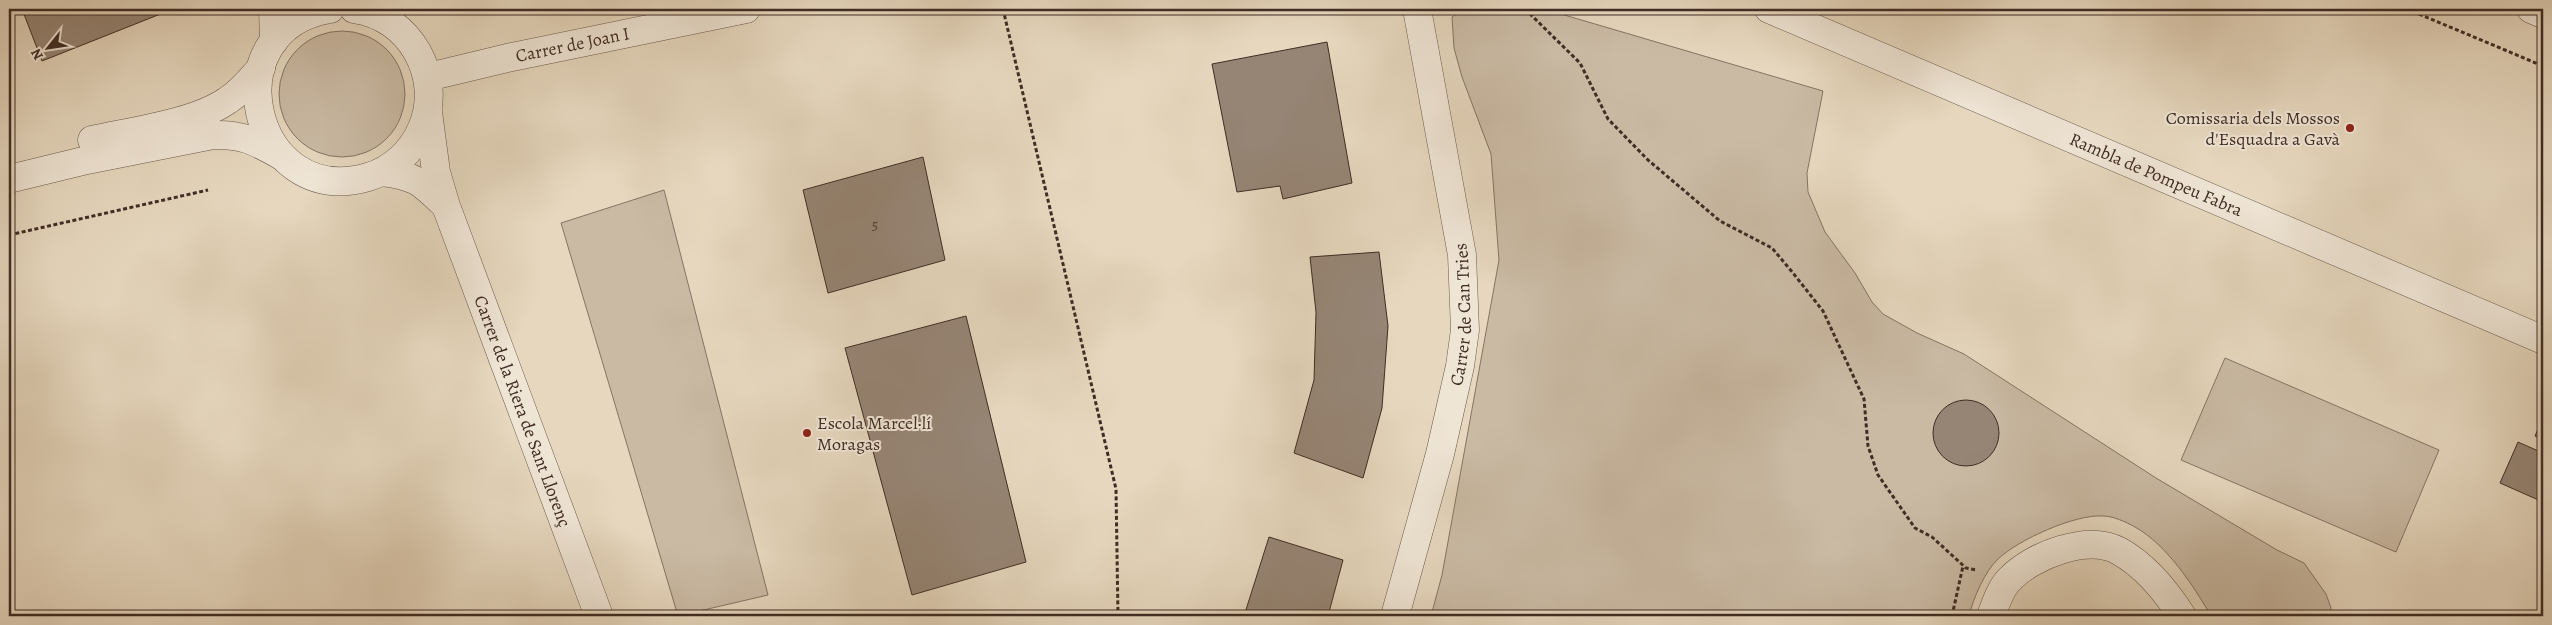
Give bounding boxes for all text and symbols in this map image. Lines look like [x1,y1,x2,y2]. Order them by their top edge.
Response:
street label: Carrer de Joan I [513,21,631,68]
north arrow [22,22,72,72]
text: N [26,45,48,63]
place label: Comissaria dels Mossos d'Esquadra a Gavà [2166,106,2341,151]
marker: Comissaria dels Mossos d'Esquadra a Gavà [2344,122,2356,134]
street label: Rambla de Pompeu Fabra [2066,127,2247,222]
house number: 5 [872,215,878,235]
street label: Carrer de Can Tries [1444,241,1477,388]
street label: Carrer de la Riera de Sant Llorenç [468,292,577,530]
place label: Escola Marcel·lí Moragas [817,411,931,456]
marker: Escola Marcel·lí Moragas [801,427,813,439]

